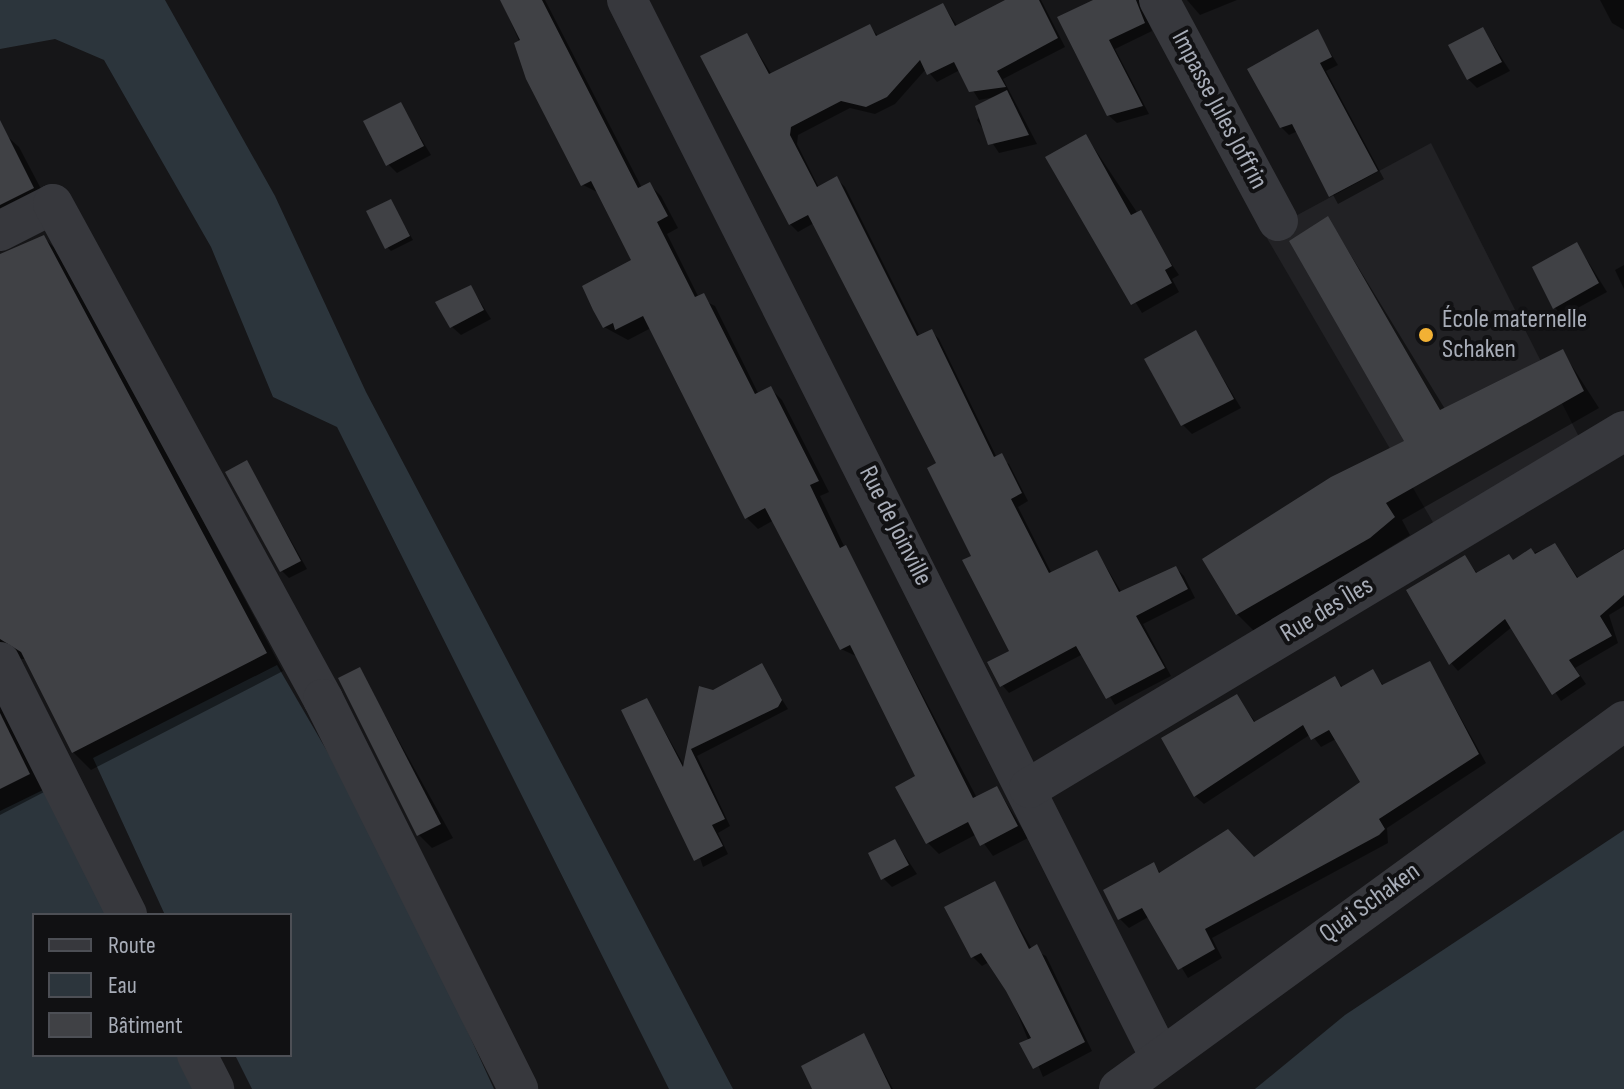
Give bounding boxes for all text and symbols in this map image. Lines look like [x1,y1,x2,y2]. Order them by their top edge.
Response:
street label: Impasse Jules Joffrin [1164,25,1274,195]
place label: École maternelle Schaken [1442,304,1587,366]
marker: École maternelle Schaken [1417,326,1435,344]
street label: Rue de Joinville [852,461,938,591]
street label: Rue des Îles [1275,570,1379,650]
street label: Quai Schaken [1314,856,1426,950]
legend [32,913,292,1057]
text: Route [108,931,156,960]
text: Eau [108,971,137,1000]
text: Bâtiment [108,1011,183,1040]

